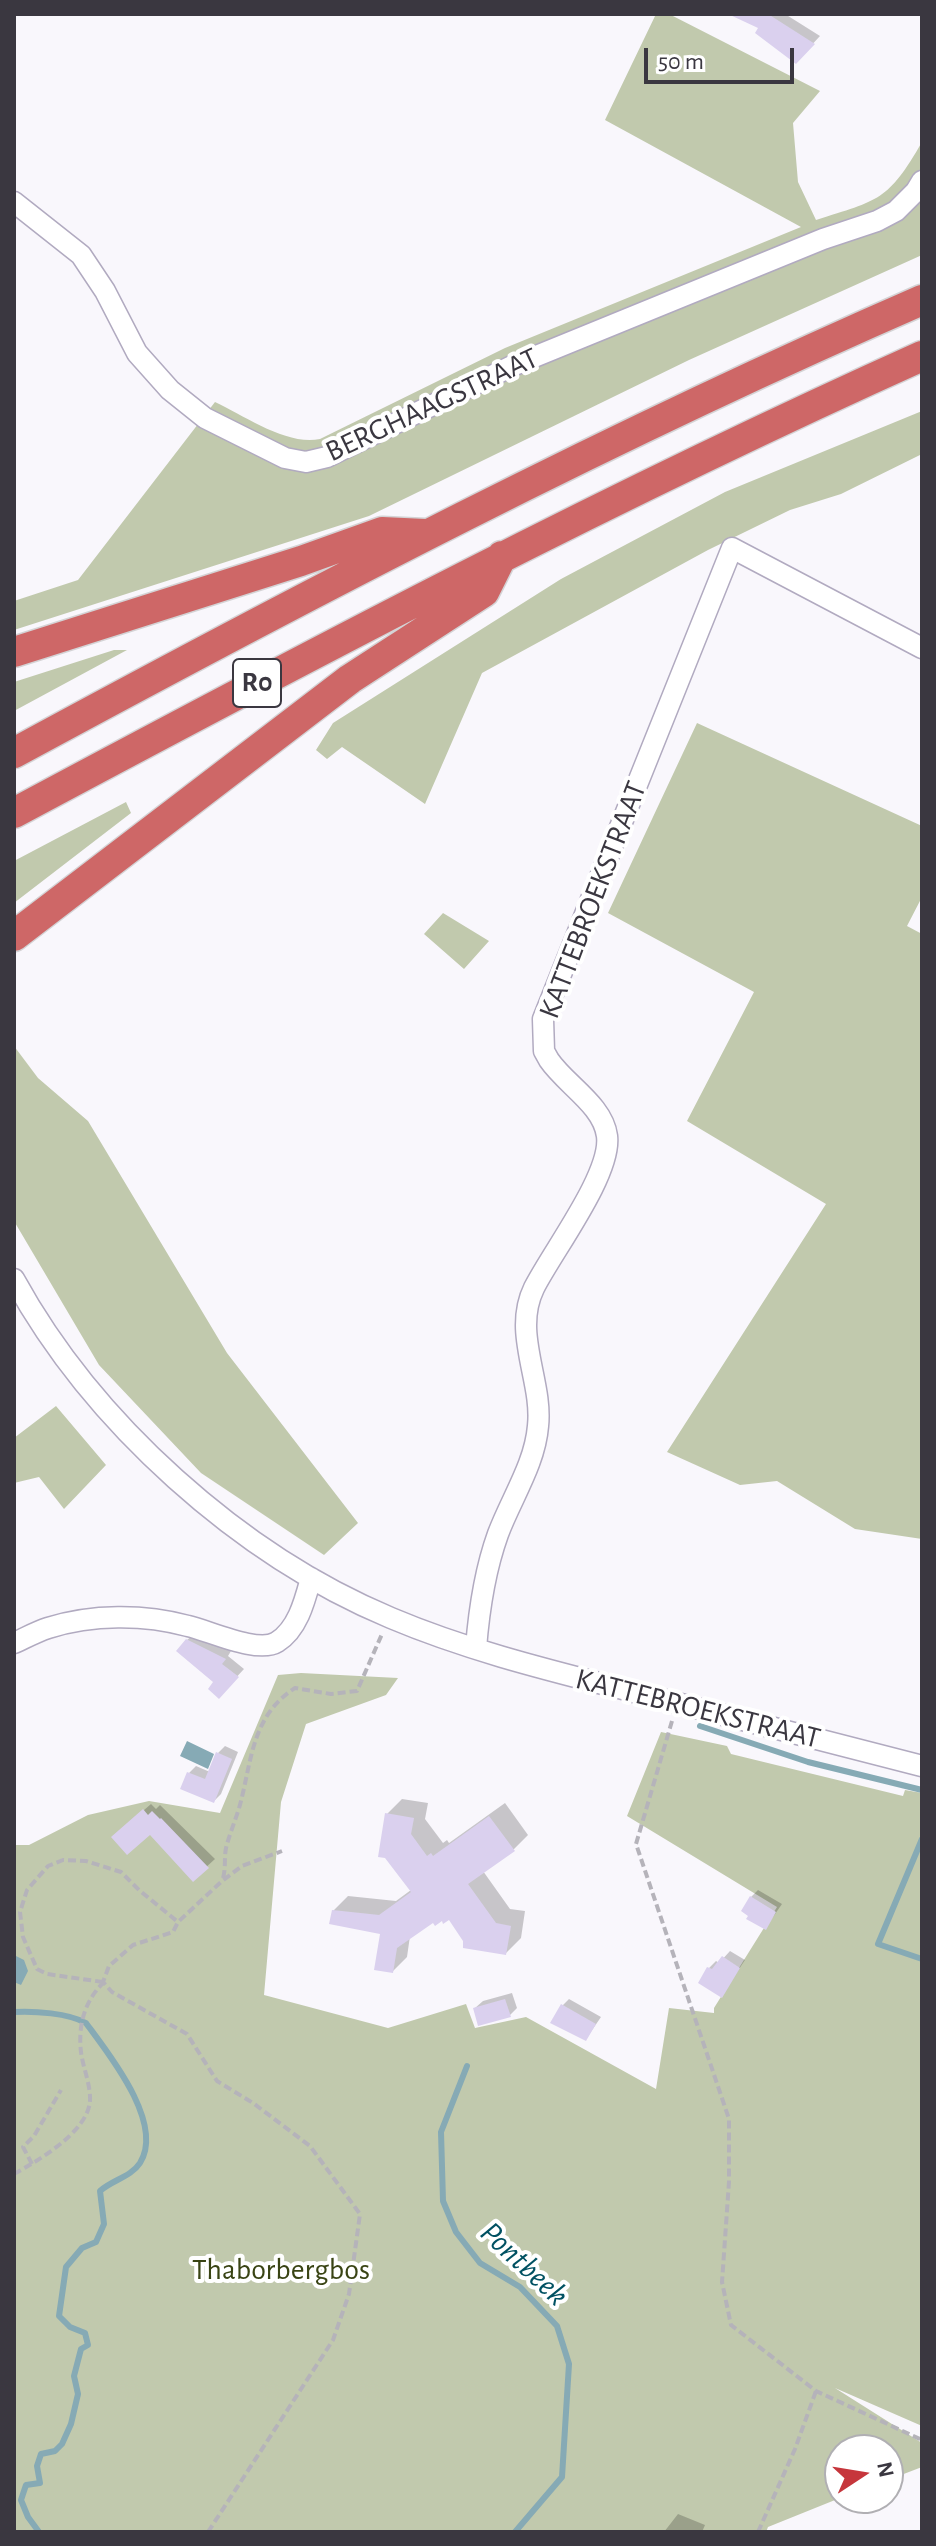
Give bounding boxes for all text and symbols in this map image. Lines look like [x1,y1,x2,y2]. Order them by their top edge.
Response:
scale bar [648,32,798,82]
text: 50 m [658,50,704,74]
street label: BERGHAAGSTRAAT [320,340,544,470]
road number: R0 [233,659,281,707]
street label: KATTEBROEKSTRAAT [531,776,655,1024]
street label: KATTEBROEKSTRAAT [572,1661,824,1757]
water label: Pontbeek [472,2214,576,2314]
park label: Thaborbergbos [192,2252,370,2288]
north arrow [824,2434,904,2514]
text: N [873,2460,898,2479]

